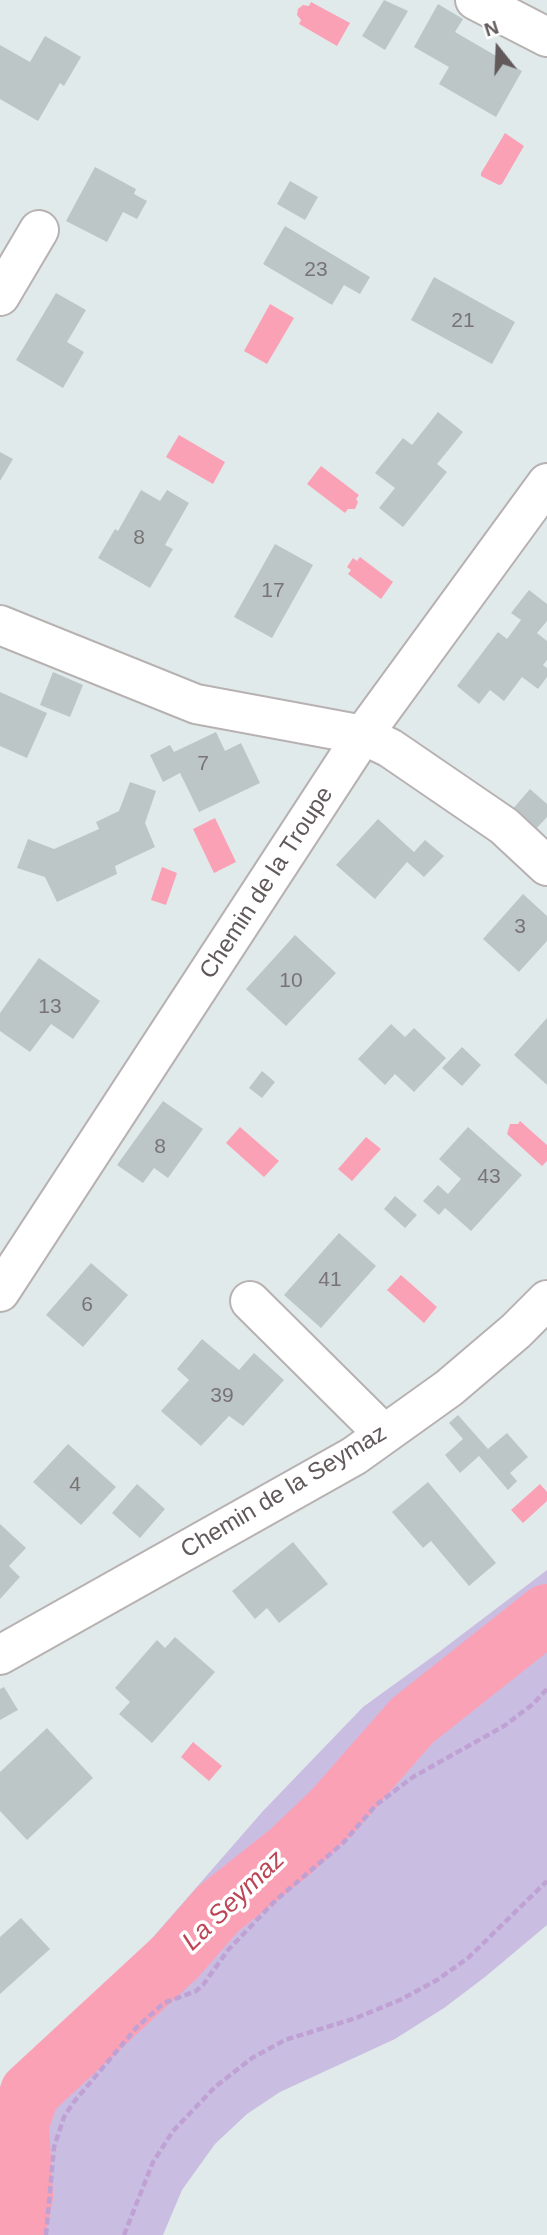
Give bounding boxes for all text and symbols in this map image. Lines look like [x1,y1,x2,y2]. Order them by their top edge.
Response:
north arrow [463,14,533,84]
text: N [482,16,501,41]
house number: 23 [304,257,328,283]
house number: 21 [451,308,475,334]
house number: 8 [133,525,145,551]
house number: 17 [261,578,285,604]
house number: 7 [197,751,209,777]
street label: Chemin de la Troupe [194,782,340,984]
house number: 3 [514,914,526,940]
house number: 10 [279,968,303,994]
house number: 13 [38,994,62,1020]
house number: 8 [154,1134,166,1160]
house number: 43 [477,1164,501,1190]
house number: 41 [318,1267,342,1293]
house number: 6 [81,1292,93,1318]
house number: 39 [210,1383,234,1409]
street label: Chemin de la Seymaz [176,1419,392,1565]
house number: 4 [69,1472,81,1498]
water label: La Seymaz [176,1845,292,1957]

